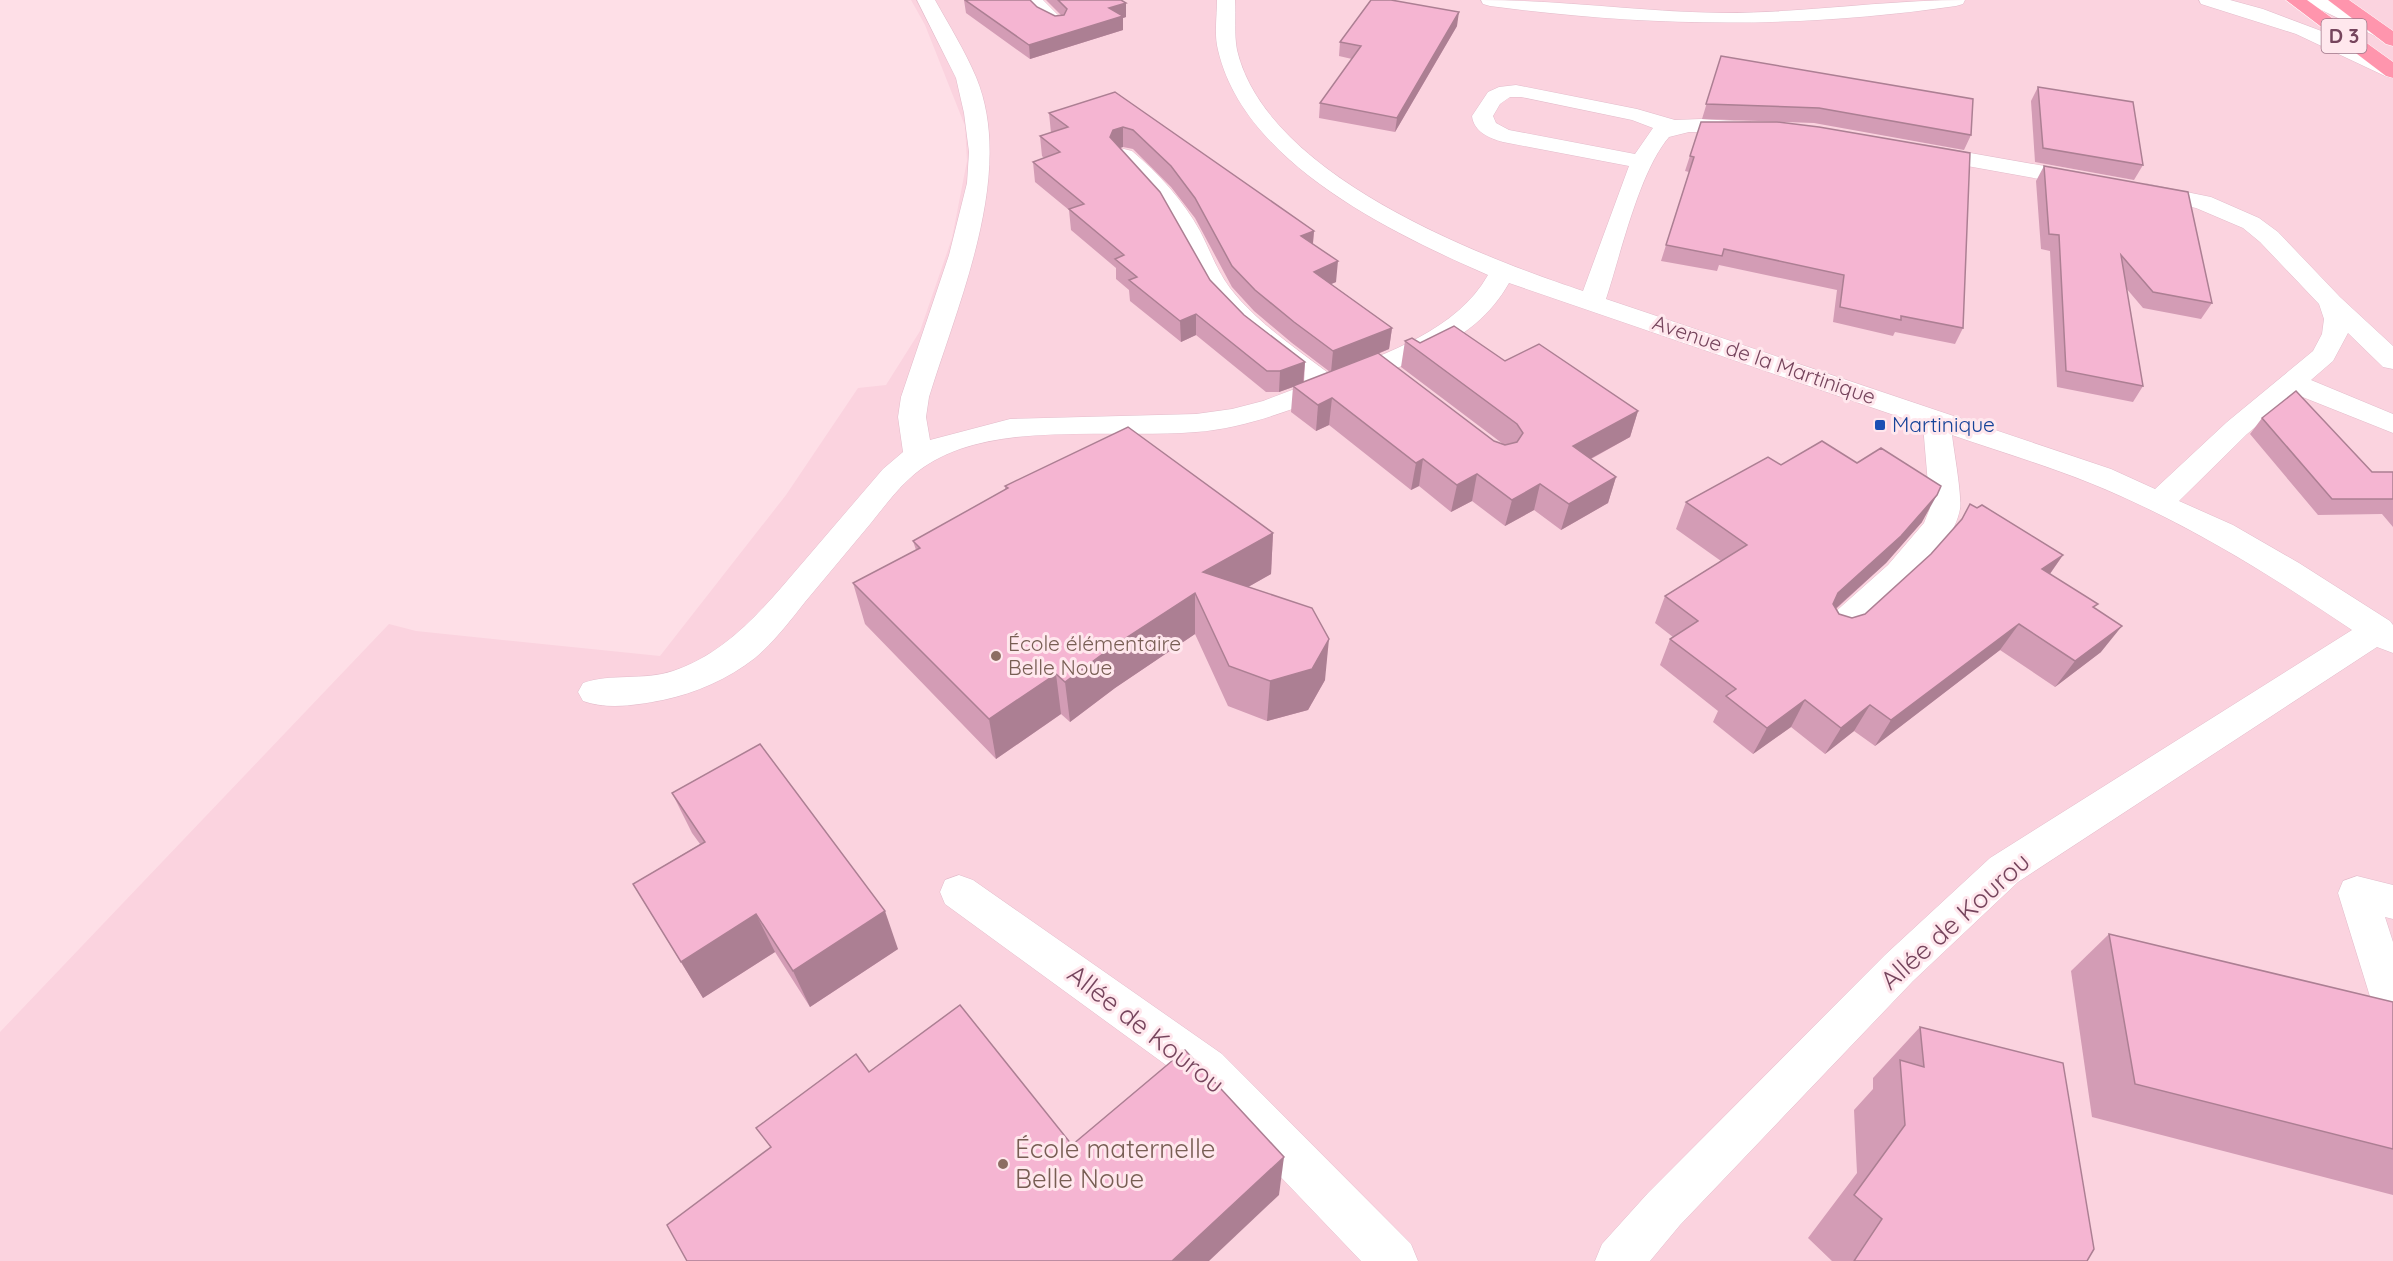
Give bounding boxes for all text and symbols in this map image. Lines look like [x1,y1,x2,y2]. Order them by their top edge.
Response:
road number: D 3 [2322,19,2366,53]
street label: Avenue de la Martinique [1649,309,1879,409]
place label: Martinique [1892,411,1995,437]
marker: Martinique [1873,418,1887,432]
place label: École élémentaire Belle Noue [1008,630,1181,680]
marker: École élémentaire Belle Noue [989,649,1003,663]
street label: Allée de Kourou [1873,845,2036,996]
street label: Allée de Kourou [1061,957,1231,1100]
place label: École maternelle Belle Noue [1015,1132,1215,1195]
marker: École maternelle Belle Noue [996,1157,1010,1171]

